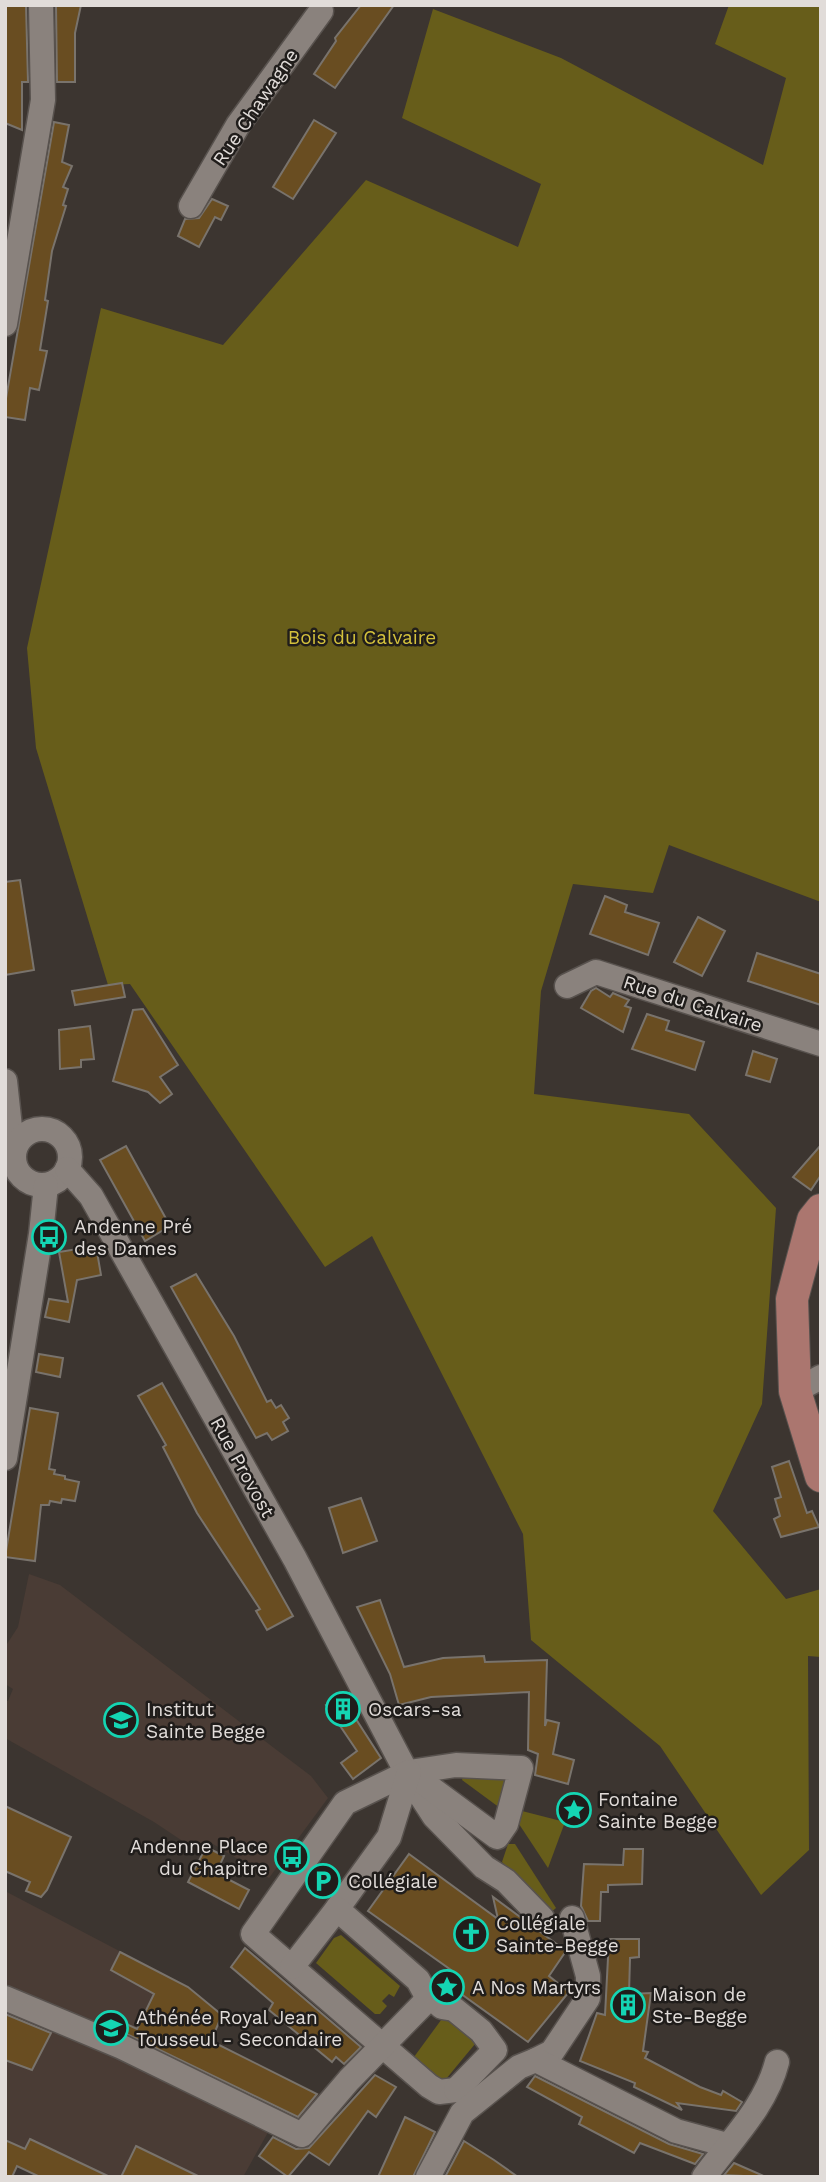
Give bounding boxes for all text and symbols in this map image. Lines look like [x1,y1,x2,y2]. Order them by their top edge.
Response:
street label: Rue Chawagne [208,44,303,170]
park label: Bois du Calvaire [288,626,436,649]
street label: Rue du Calvaire [620,970,765,1037]
place label: Andenne Pré des Dames [74,1215,192,1260]
bus stop icon: Andenne Pré des Dames [30,1218,68,1256]
street label: Rue Provost [206,1413,280,1522]
building icon: Oscars-sa [324,1690,362,1728]
place label: Institut Sainte Begge [146,1698,265,1743]
place label: Oscars-sa [368,1698,462,1721]
school or university icon: Institut Sainte Begge [102,1701,140,1739]
place label: Fontaine Sainte Begge [598,1788,717,1833]
place icon: Fontaine Sainte Begge [555,1791,593,1829]
place label: Andenne Place du Chapitre [130,1835,268,1880]
bus stop icon: Andenne Place du Chapitre [273,1838,311,1876]
parking icon: Collégiale [304,1862,342,1900]
place label: Collégiale [348,1870,438,1893]
place label: Collégiale Sainte-Begge [496,1912,619,1957]
church icon: Collégiale Sainte-Begge [452,1915,490,1953]
place icon: A Nos Martyrs [428,1968,466,2006]
place label: A Nos Martyrs [472,1976,601,1999]
place label: Maison de Ste-Begge [652,1983,747,2028]
building icon: Maison de Ste-Begge [609,1986,647,2024]
place label: Athénée Royal Jean Tousseul - Secondaire [136,2006,342,2051]
school or university icon: Athénée Royal Jean Tousseul - Secondaire [92,2009,130,2047]

